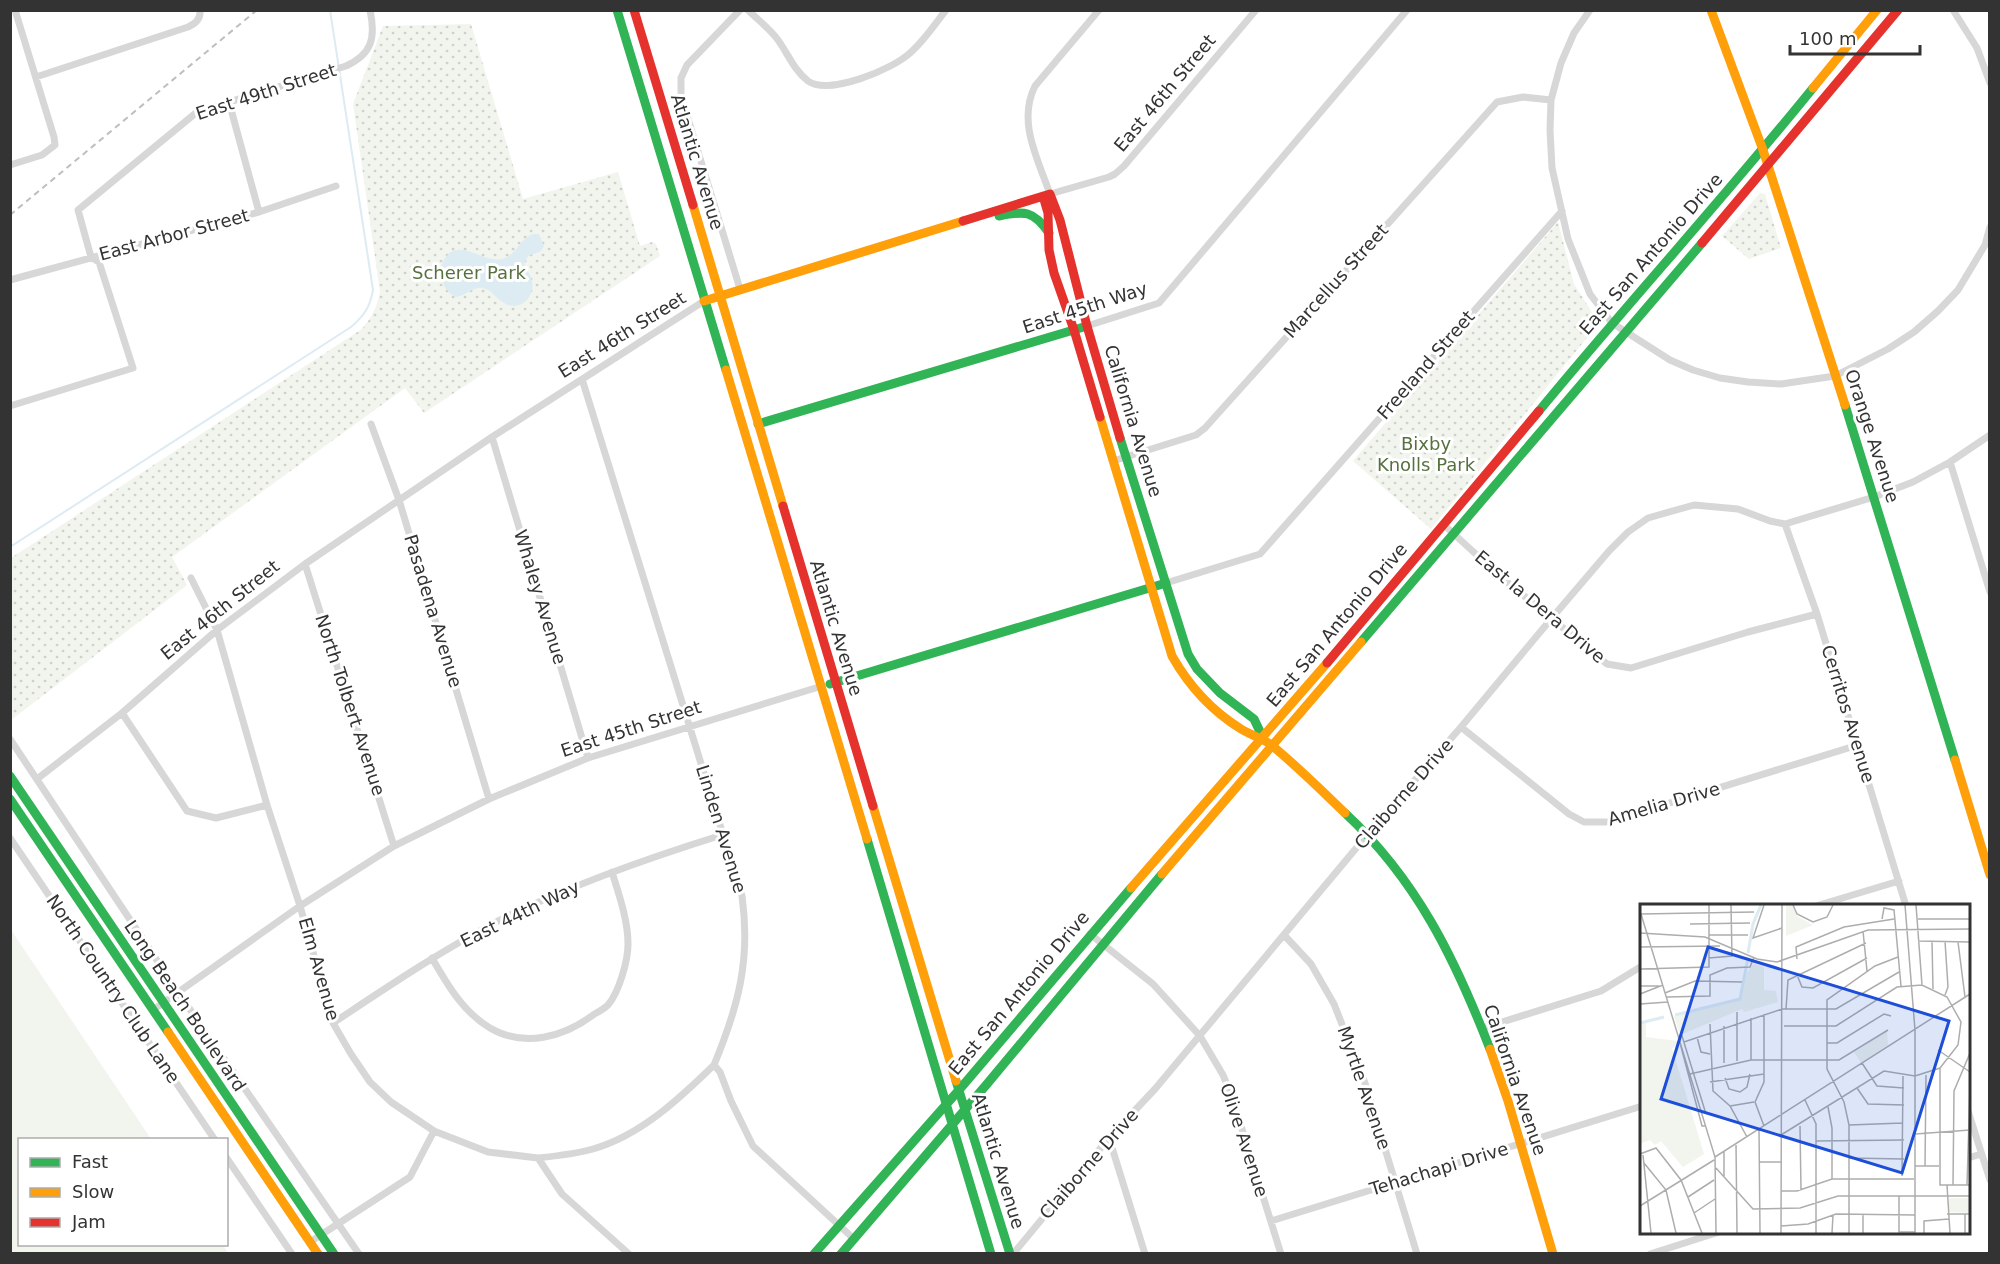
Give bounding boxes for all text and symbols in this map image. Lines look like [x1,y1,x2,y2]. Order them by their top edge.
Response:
scale bar [1790,18,1920,56]
text: 100 m [1799,28,1857,49]
street label: East 46th Street [1110,30,1220,155]
street label: East 49th Street [193,59,339,124]
street label: Atlantic Avenue [667,91,728,232]
street label: East San Antonio Drive [1575,169,1726,339]
street label: East Arbor Street [97,204,251,265]
street label: Marcellus Street [1279,219,1392,342]
park label: Scherer Park [412,262,527,283]
street label: East 45th Way [1020,277,1150,338]
street label: East 46th Street [554,287,689,382]
street label: Freeland Street [1373,306,1479,423]
street label: California Avenue [1100,342,1167,500]
street label: Orange Avenue [1841,366,1904,505]
park label: Bixby Knolls Park [1377,433,1476,475]
street label: Whaley Avenue [510,527,571,667]
street label: Pasadena Avenue [400,532,467,690]
street label: East San Antonio Drive [1262,539,1411,711]
street label: East la Dera Drive [1471,546,1610,667]
street label: East 46th Street [156,555,283,664]
street label: Atlantic Avenue [806,557,867,698]
street label: North Tolbert Avenue [311,611,390,798]
street label: Cerritos Avenue [1818,642,1879,785]
street label: East 45th Street [558,696,704,761]
street label: Claiborne Drive [1350,734,1457,853]
street label: Linden Avenue [692,762,751,895]
street label: Amelia Drive [1605,777,1722,830]
street label: East 44th Way [457,875,583,951]
street label: North Country Club Lane [42,890,184,1087]
inset map [1640,904,1970,1234]
street label: East San Antonio Drive [944,907,1093,1079]
street label: Elm Avenue [295,915,344,1023]
street label: Long Beach Boulevard [120,916,251,1095]
street label: California Avenue [1480,1002,1551,1158]
street label: Myrtle Avenue [1333,1023,1395,1152]
street label: Olive Avenue [1216,1080,1273,1199]
street label: Atlantic Avenue [968,1090,1029,1231]
street label: Claiborne Drive [1035,1104,1142,1223]
street label: Tehachapi Drive [1366,1137,1511,1200]
legend [18,1138,228,1246]
text: Fast [72,1151,108,1172]
text: Slow [72,1181,114,1202]
text: Jam [71,1211,106,1232]

